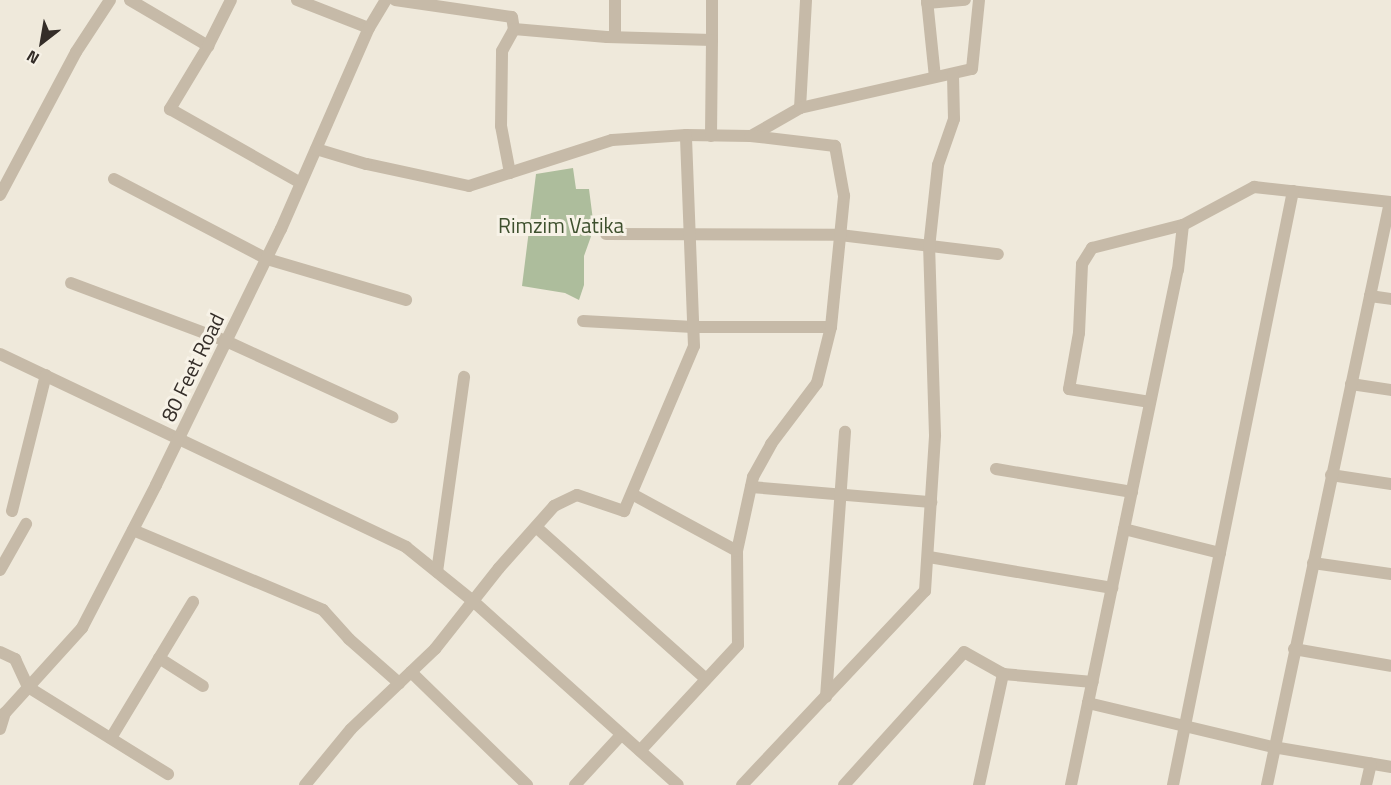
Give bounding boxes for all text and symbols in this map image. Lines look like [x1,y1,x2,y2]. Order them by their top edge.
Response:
north arrow [12,12,72,72]
text: N [22,44,44,71]
park label: Rimzim Vatika [498,212,624,238]
street label: 80 Feet Road [155,309,229,425]

